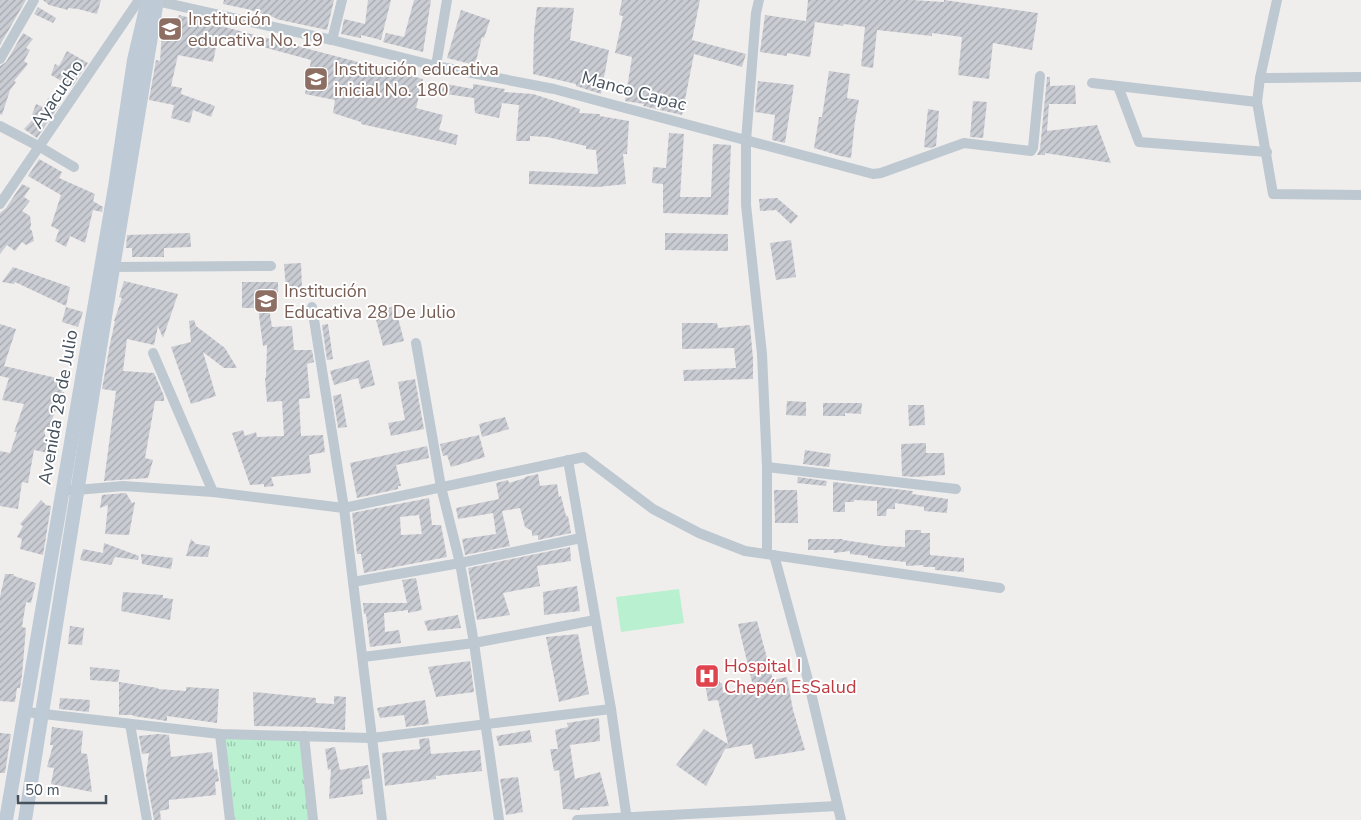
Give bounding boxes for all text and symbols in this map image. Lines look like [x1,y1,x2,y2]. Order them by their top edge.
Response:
place label: Institución educativa No. 19 [188,7,323,52]
school or university icon: Institución educativa No. 19 [157,16,183,42]
street label: Ayacucho [25,55,89,133]
place label: Institución educativa inicial No. 180 [334,57,499,102]
street label: Manco Capac [579,65,689,117]
school or university icon: Institución educativa inicial No. 180 [303,66,329,92]
place label: Institución Educativa 28 De Julio [284,279,456,324]
school or university icon: Institución Educativa 28 De Julio [253,288,279,314]
street label: Avenida 28 de Julio [33,328,83,486]
place label: Hospital I Chepén EsSalud [724,654,856,699]
hospital icon: Hospital I Chepén EsSalud [694,663,720,689]
scale bar [18,772,105,804]
text: 50 m [25,780,60,800]

